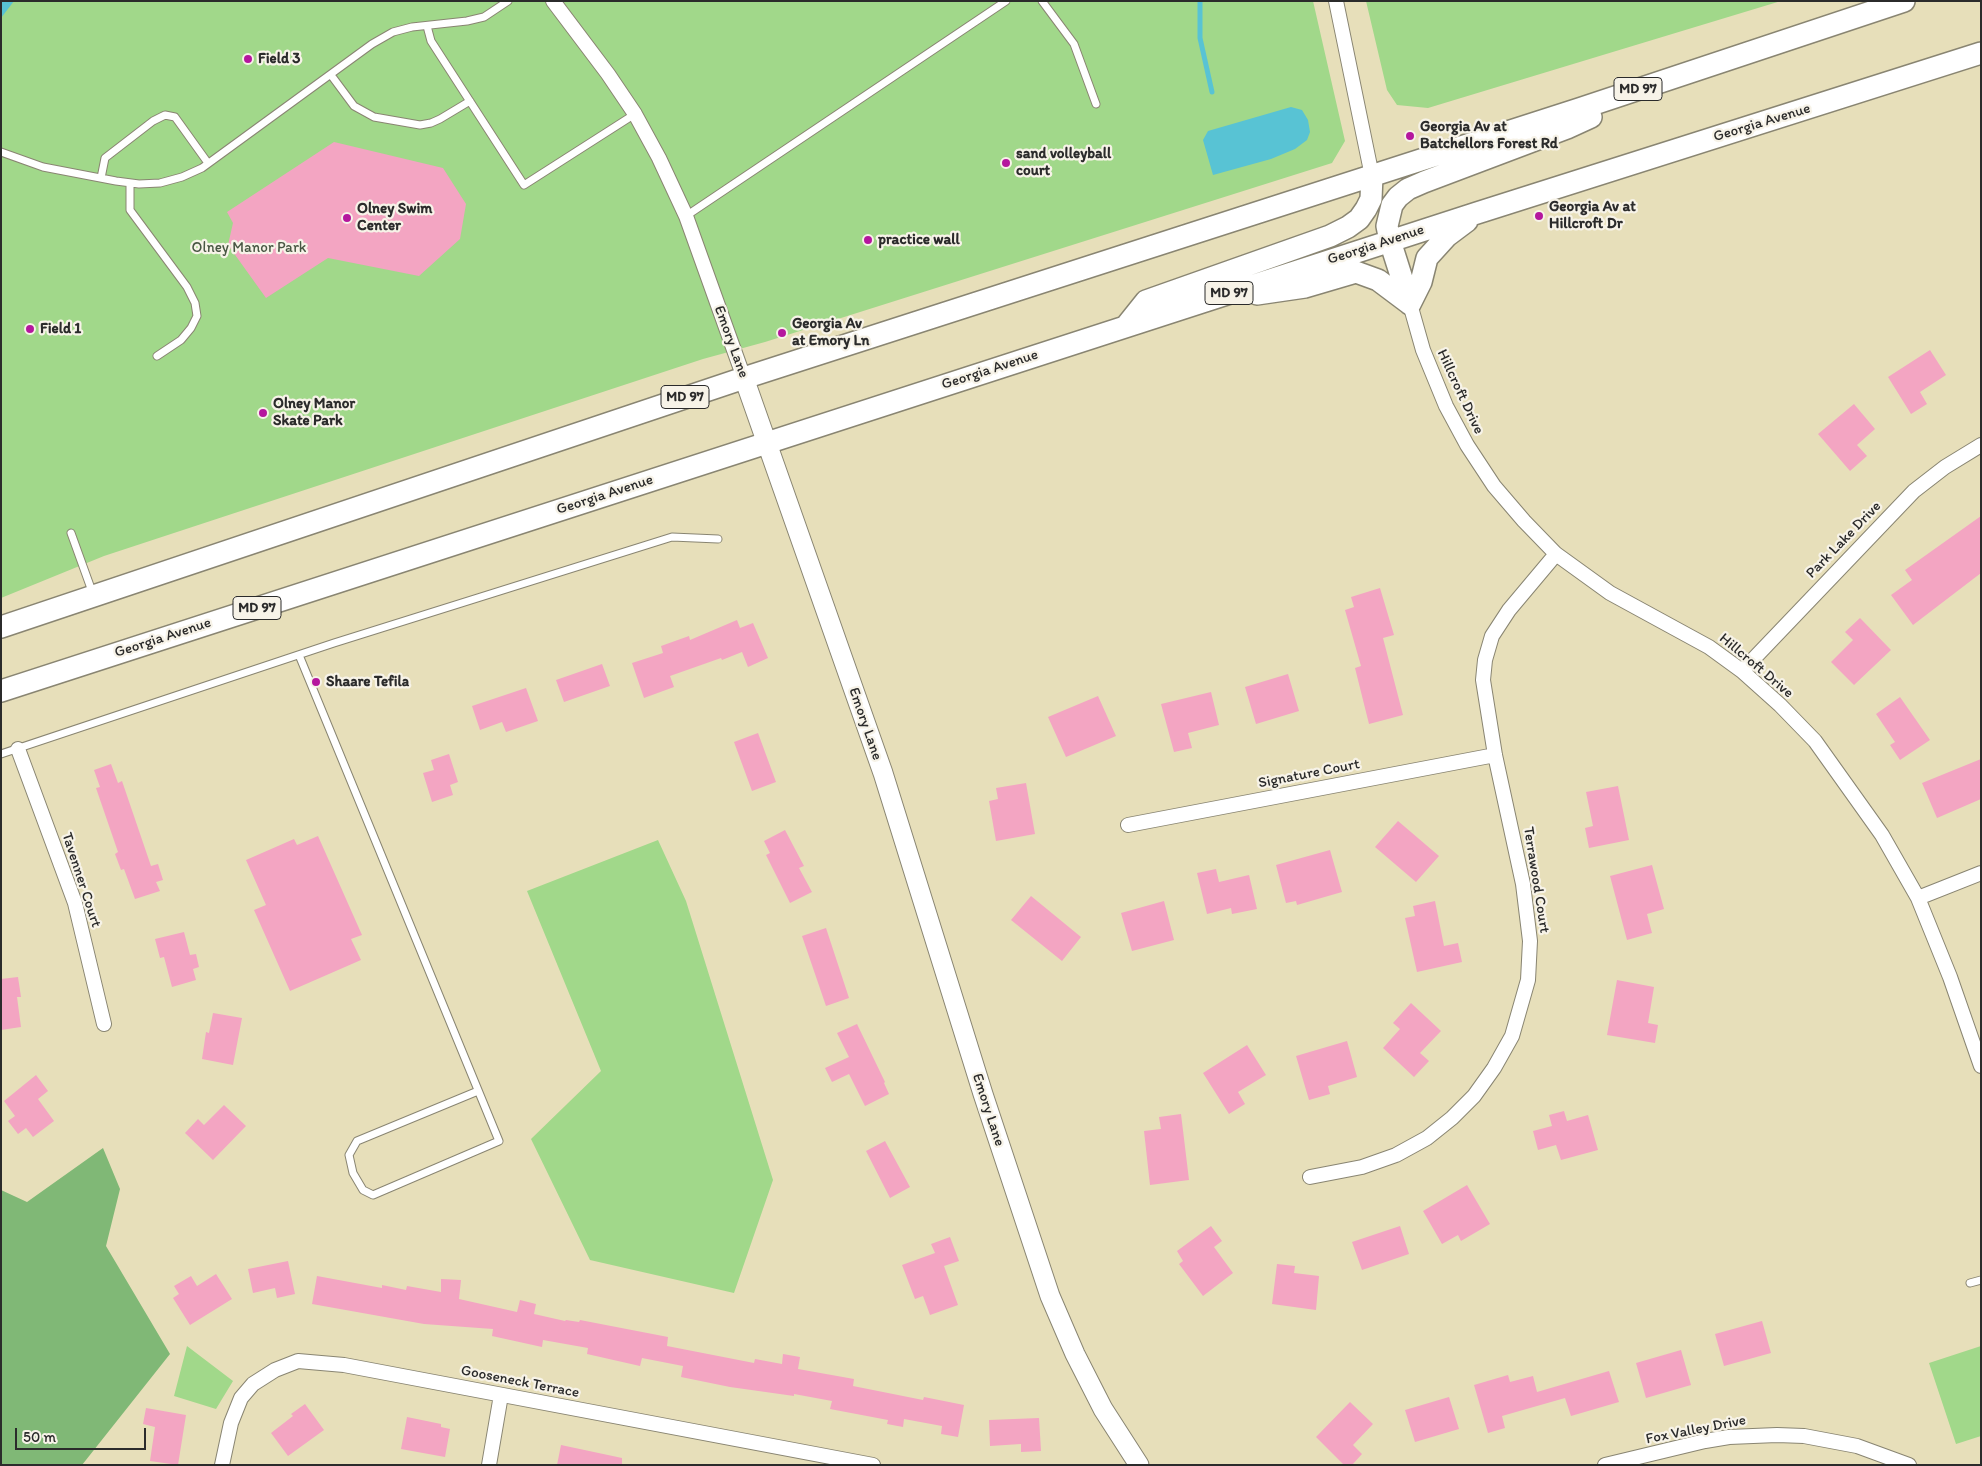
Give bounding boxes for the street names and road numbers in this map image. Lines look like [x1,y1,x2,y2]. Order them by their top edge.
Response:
road number: MD 97 [1614,78,1662,100]
street label: Georgia Avenue [1711,100,1813,146]
street label: Georgia Avenue [1325,221,1427,269]
road number: MD 97 [1205,282,1253,304]
street label: Emory Lane [710,303,752,381]
street label: Georgia Avenue [939,346,1041,394]
street label: Hillcroft Drive [1433,347,1487,437]
road number: MD 97 [661,386,709,408]
street label: Georgia Avenue [554,471,656,519]
street label: Park Lake Drive [1803,498,1885,582]
road number: MD 97 [233,596,281,620]
street label: Georgia Avenue [112,614,214,662]
street label: Hillcroft Drive [1715,630,1797,702]
street label: Emory Lane [844,685,886,763]
street label: Signature Court [1257,755,1361,793]
street label: Terrawood Court [1519,826,1553,934]
street label: Tavenner Court [57,830,105,930]
street label: Emory Lane [968,1071,1008,1149]
street label: Gooseneck Terrace [459,1362,581,1402]
street label: Fox Valley Drive [1644,1411,1748,1449]

